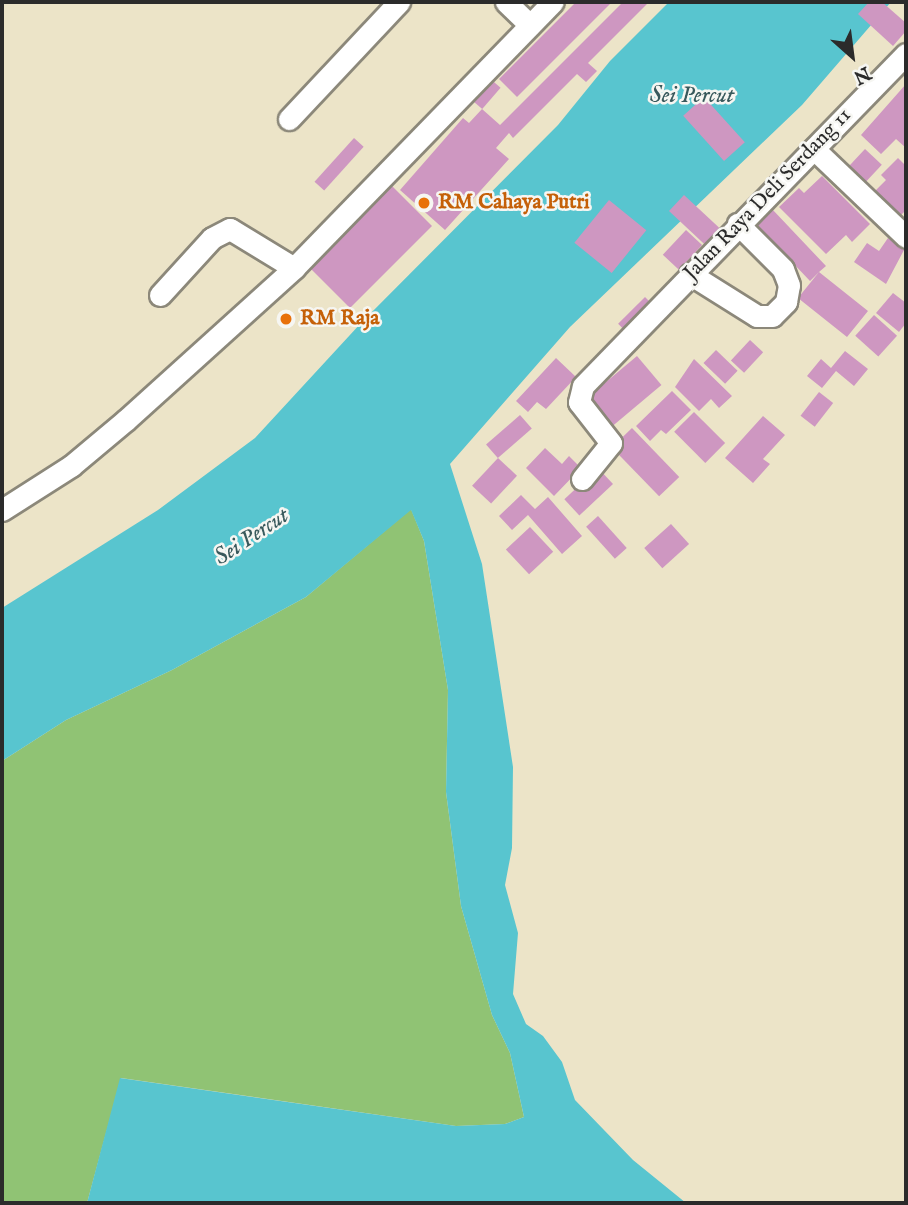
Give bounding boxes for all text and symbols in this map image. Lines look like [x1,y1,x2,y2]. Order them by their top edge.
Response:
north arrow [817,21,887,91]
text: N [849,60,875,89]
water label: Sei Percut [650,82,734,110]
street label: Jalan Raya Deli Serdang 11 [679,104,857,286]
place label: RM Cahaya Putri [438,190,590,216]
marker: RM Cahaya Putri [416,195,432,211]
place label: RM Raja [300,306,379,332]
marker: RM Raja [278,311,294,327]
water label: Sei Percut [209,502,295,572]

